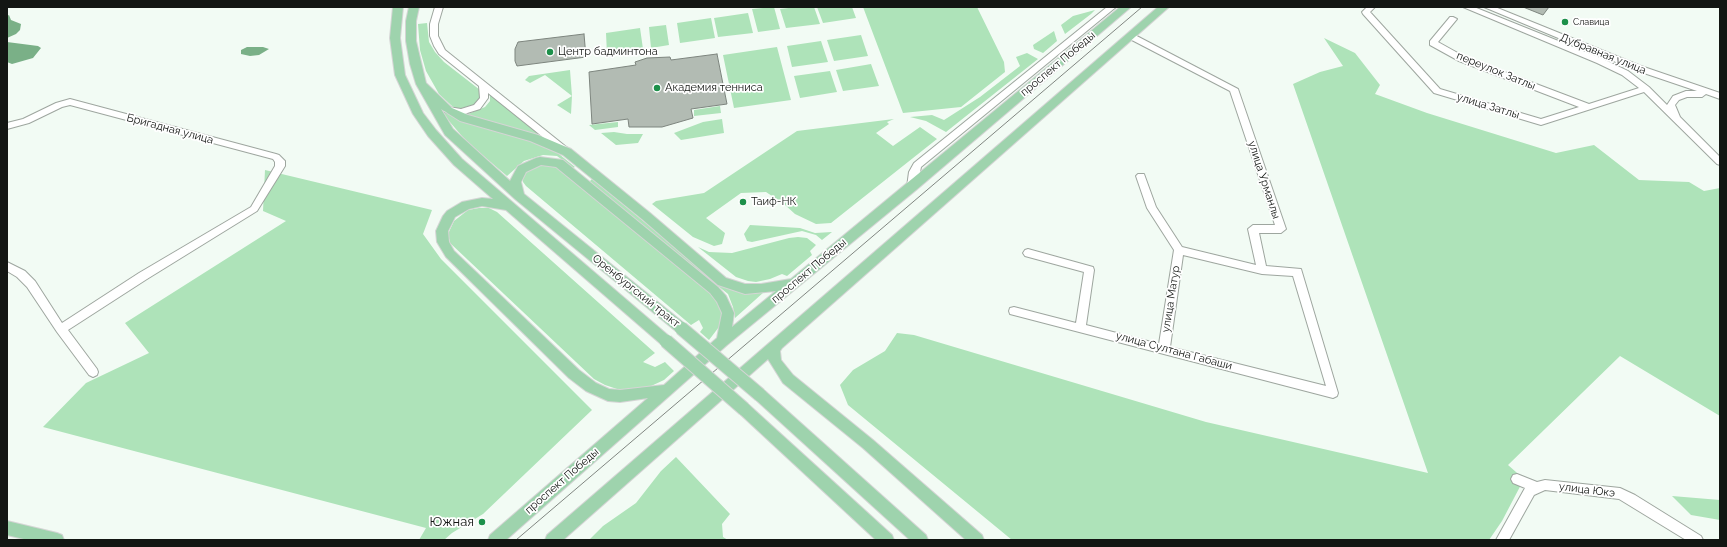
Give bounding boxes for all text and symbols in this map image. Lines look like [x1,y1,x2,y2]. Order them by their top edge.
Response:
marker: Славица [1560,17,1570,27]
place label: Славица [1573,17,1609,27]
street label: проспект Победы [1018,29,1098,99]
street label: Дубравная улица [1558,31,1648,77]
place label: Центр бадминтона [558,45,658,59]
marker: Центр бадминтона [545,47,555,57]
street label: переулок Затлы [1455,49,1537,93]
place label: Академия тенниса [665,81,763,95]
marker: Академия тенниса [652,83,662,93]
street label: улица Затлы [1455,90,1521,122]
street label: Бригадная улица [125,111,215,147]
street label: улица Урманлы [1245,139,1283,221]
place label: Таиф-НК [751,195,797,209]
marker: Таиф-НК [738,197,748,207]
street label: проспект Победы [769,236,849,306]
street label: Оренбургский тракт [590,252,682,330]
street label: улица Матур [1159,265,1183,333]
street label: улица Султана Габаши [1114,329,1234,373]
street label: проспект Победы [522,445,602,517]
street label: улица Юкэ [1558,480,1616,500]
place label: Южная [430,514,474,530]
marker: Южная [477,517,487,527]

